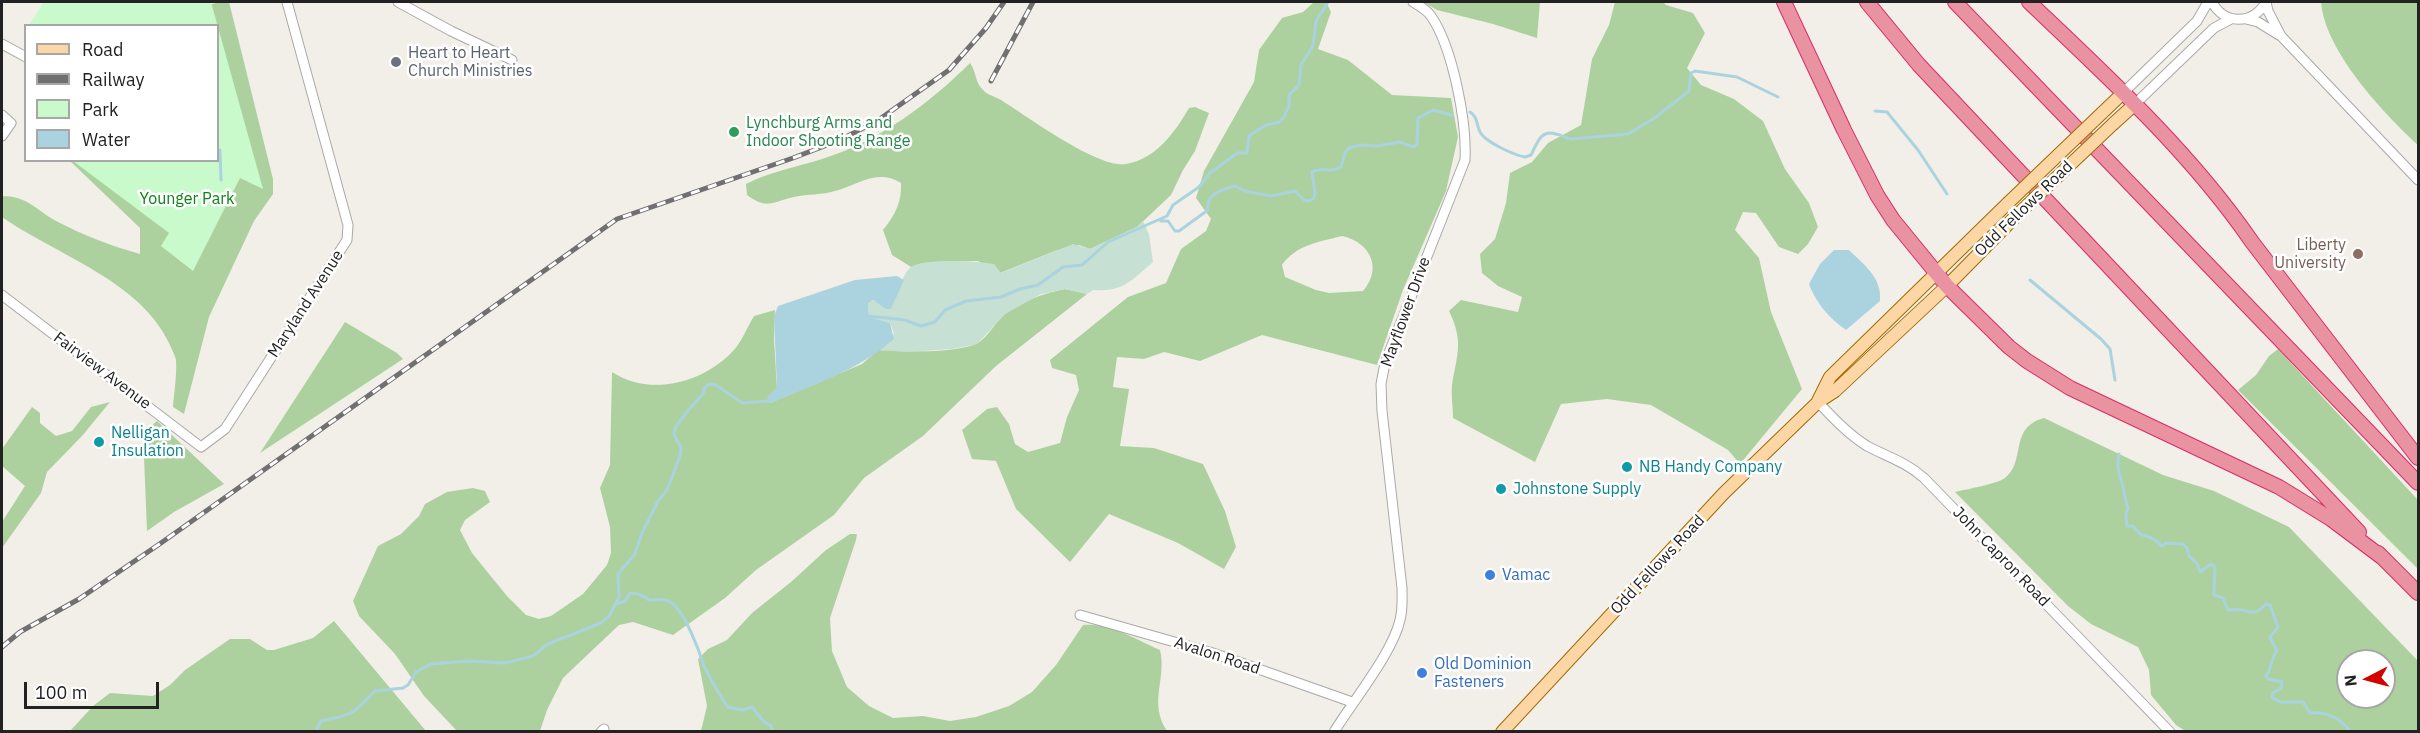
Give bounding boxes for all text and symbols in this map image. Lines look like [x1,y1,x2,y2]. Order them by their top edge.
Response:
legend [24,24,219,162]
text: Road [82,38,123,61]
place label: Heart to Heart Church Ministries [408,43,533,81]
marker: Heart to Heart Church Ministries [389,55,403,69]
text: Railway [82,68,144,91]
text: Park [82,98,118,121]
place label: Lynchburg Arms and Indoor Shooting Range [746,113,910,151]
marker: Lynchburg Arms and Indoor Shooting Range [727,125,741,139]
text: Water [82,128,130,151]
street label: Odd Fellows Road [1971,157,2077,261]
park label: Younger Park [140,189,234,209]
place label: Liberty University [2274,235,2346,273]
street label: Maryland Avenue [264,247,348,361]
marker: Liberty University [2351,247,2365,261]
street label: Mayflower Drive [1377,254,1435,370]
street label: Fairview Avenue [50,328,154,414]
place label: Nelligan Insulation [111,423,184,461]
marker: Nelligan Insulation [92,435,106,449]
place label: NB Handy Company [1639,457,1782,477]
marker: NB Handy Company [1620,460,1634,474]
place label: Johnstone Supply [1513,479,1641,499]
marker: Johnstone Supply [1494,482,1508,496]
street label: John Capron Road [1949,503,2053,611]
street label: Odd Fellows Road [1607,511,1709,619]
place label: Vamac [1502,565,1550,585]
marker: Vamac [1483,568,1497,582]
street label: Avalon Road [1172,633,1262,679]
north arrow [2336,649,2396,709]
place label: Old Dominion Fasteners [1434,654,1532,692]
marker: Old Dominion Fasteners [1415,666,1429,680]
scale bar [27,670,162,708]
text: N [2340,674,2361,687]
text: 100 m [35,681,87,704]

